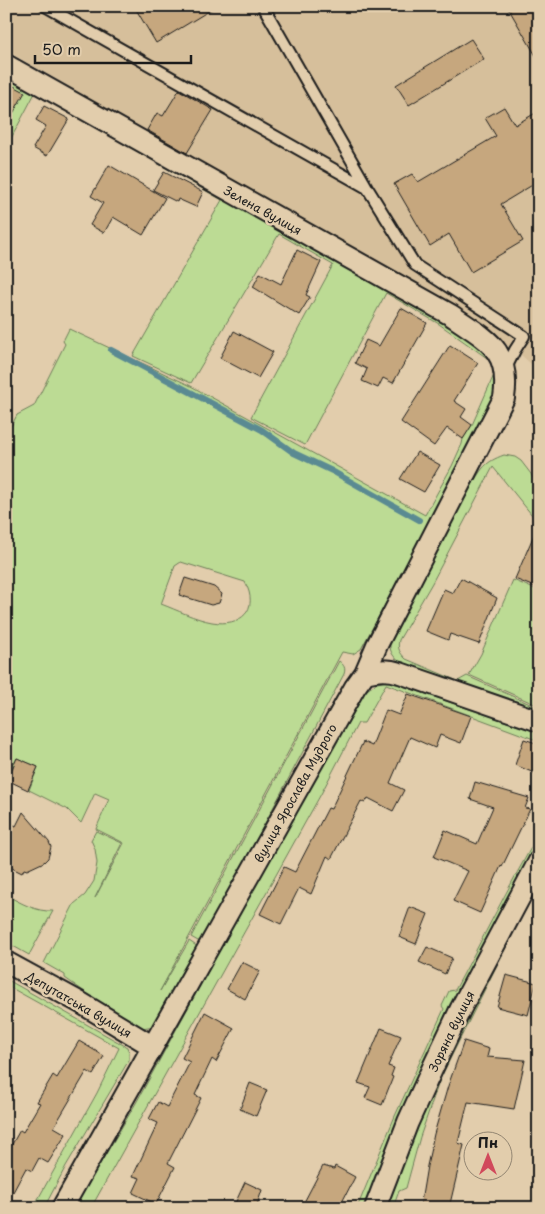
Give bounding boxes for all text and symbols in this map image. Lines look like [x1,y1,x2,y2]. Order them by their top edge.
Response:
scale bar [35,32,191,64]
text: 50 m [42,37,81,60]
street label: Зелена вулиця [221,181,305,239]
street label: вулиця Ярослава Мудрого [249,720,341,866]
street label: Депутатська вулиця [22,966,135,1042]
street label: Зоряна вулиця [424,988,478,1074]
north arrow [462,1132,512,1182]
text: Пн [478,1132,498,1153]

